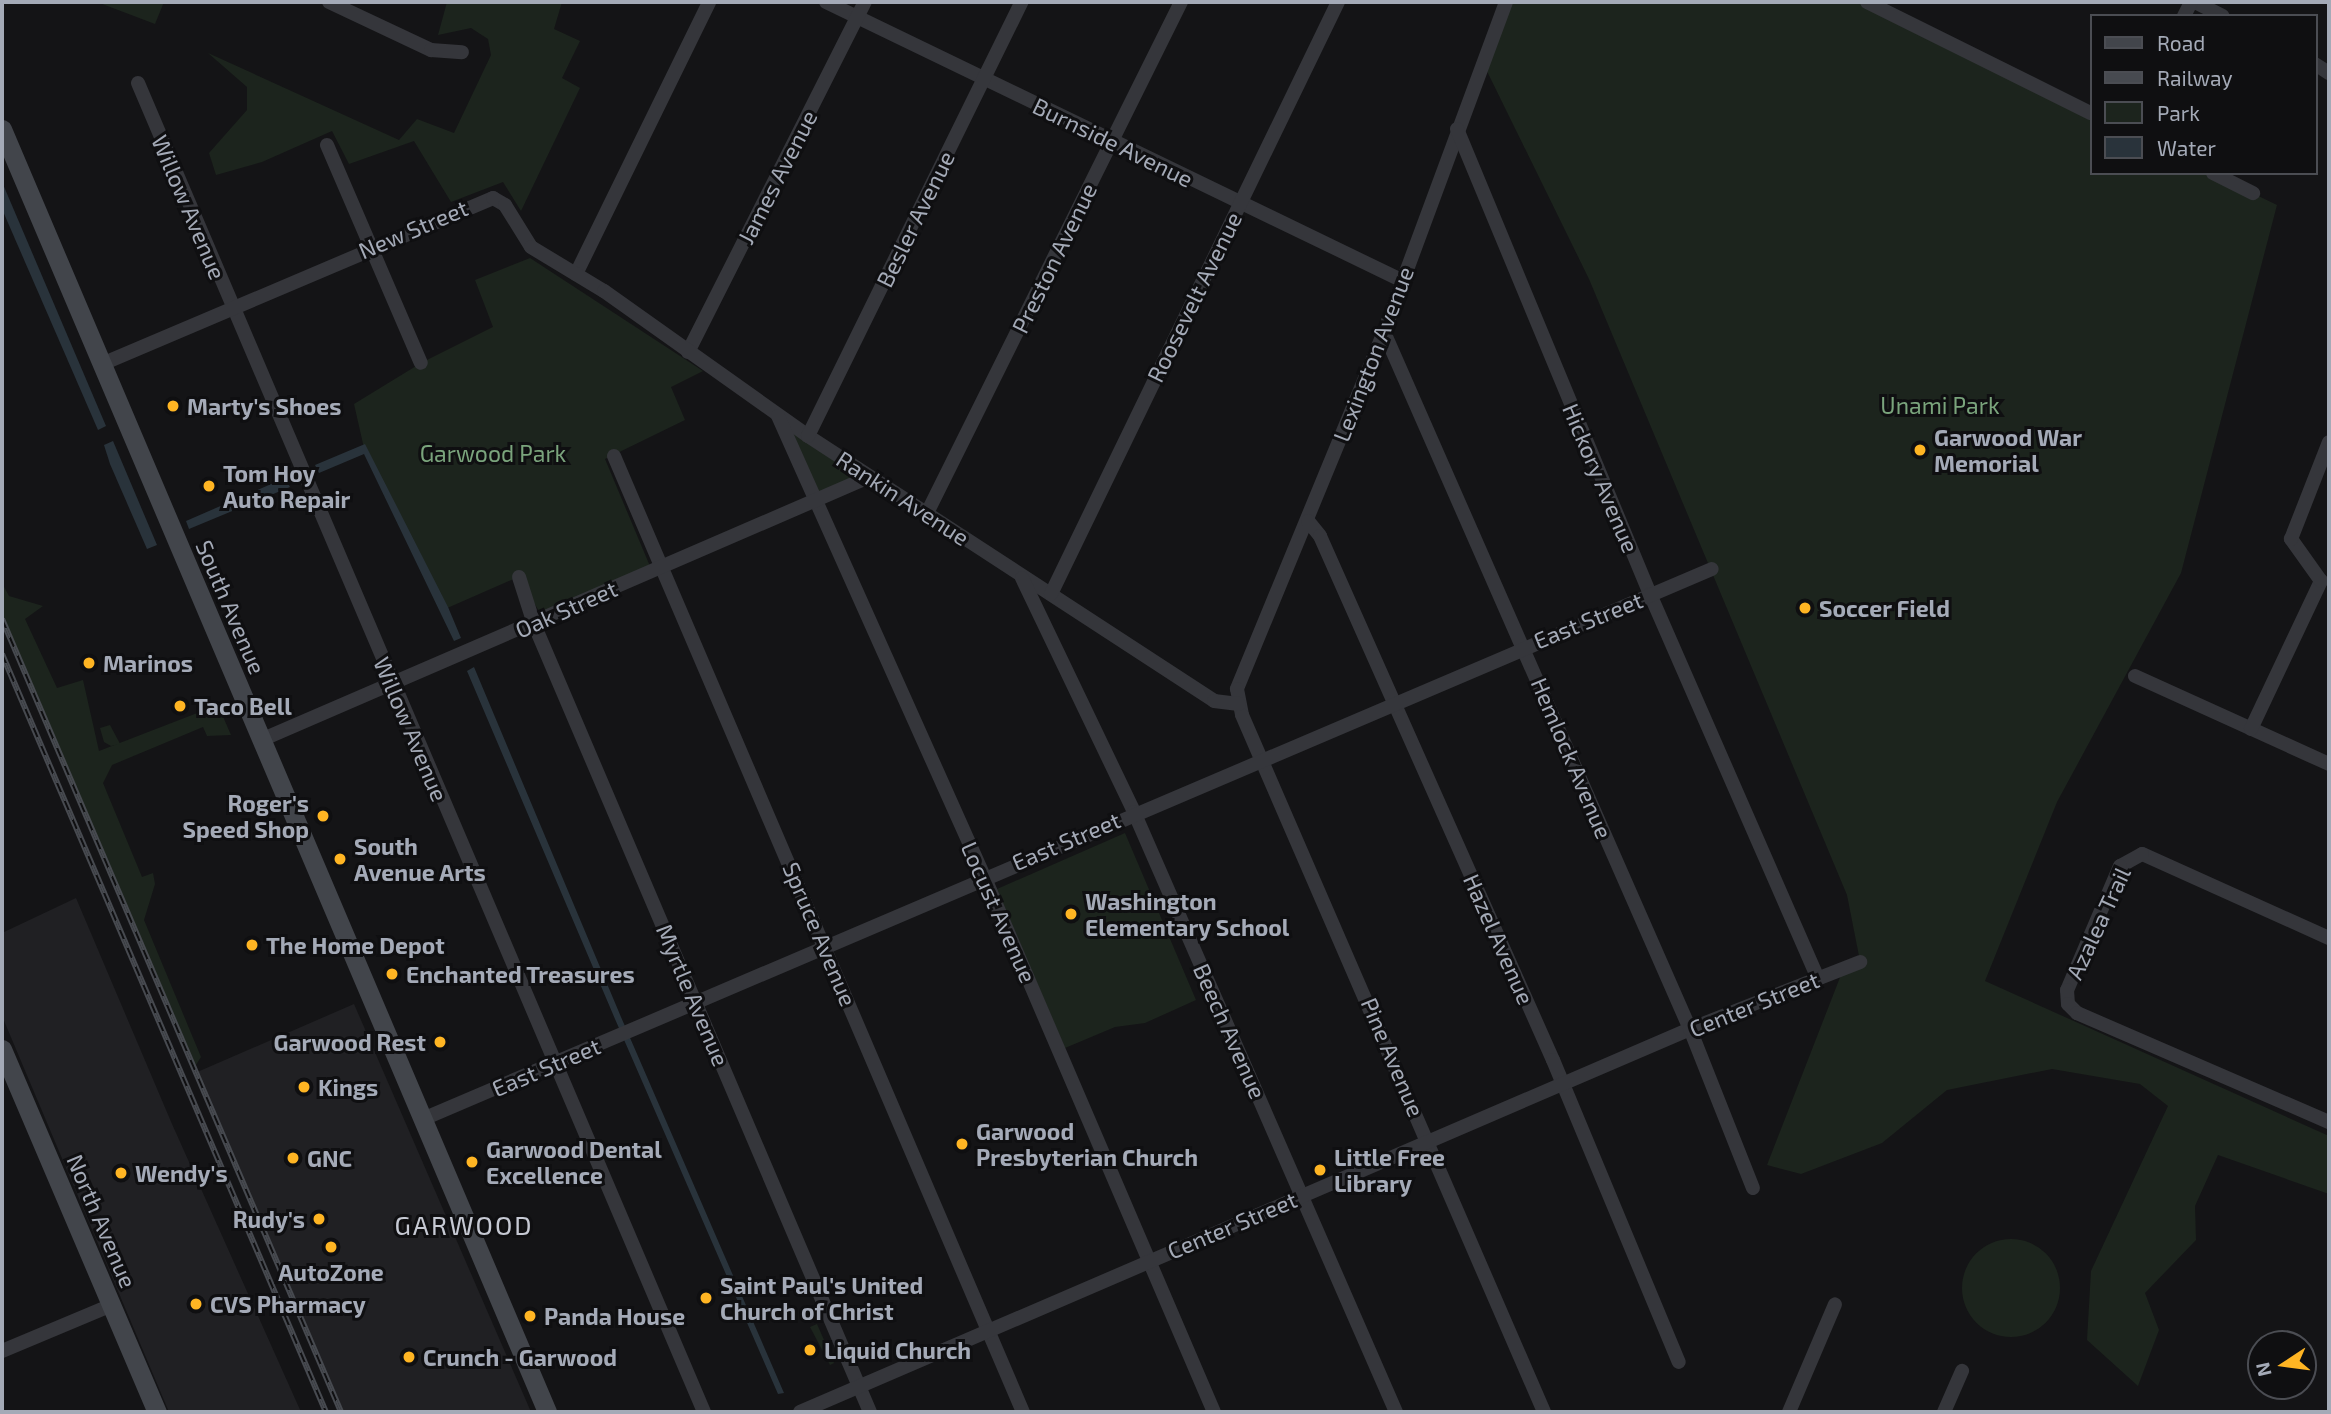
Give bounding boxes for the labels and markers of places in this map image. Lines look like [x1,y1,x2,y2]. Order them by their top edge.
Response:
place label: Marty's Shoes [187,392,342,420]
marker: Marty's Shoes [165,398,181,414]
place label: Garwood War Memorial [1934,423,2082,477]
marker: Garwood War Memorial [1912,442,1928,458]
place label: Tom Hoy Auto Repair [223,459,350,513]
marker: Tom Hoy Auto Repair [201,478,217,494]
place label: Soccer Field [1819,594,1950,622]
marker: Soccer Field [1797,600,1813,616]
place label: Marinos [103,649,193,677]
marker: Marinos [81,655,97,671]
place label: Taco Bell [194,692,292,720]
marker: Taco Bell [172,698,188,714]
place label: Roger's Speed Shop [182,789,309,843]
marker: Roger's Speed Shop [315,808,331,824]
place label: South Avenue Arts [354,832,486,886]
marker: South Avenue Arts [332,851,348,867]
place label: Washington Elementary School [1085,887,1290,941]
marker: Washington Elementary School [1063,906,1079,922]
place label: The Home Depot [266,931,445,959]
marker: The Home Depot [244,937,260,953]
place label: Enchanted Treasures [406,960,635,988]
marker: Enchanted Treasures [384,966,400,982]
place label: Garwood Rest [274,1028,426,1056]
marker: Garwood Rest [432,1034,448,1050]
place label: Kings [318,1073,378,1101]
marker: Kings [296,1079,312,1095]
place label: Garwood Presbyterian Church [976,1117,1198,1171]
place label: Garwood Dental Excellence [486,1135,662,1189]
marker: Garwood Presbyterian Church [954,1136,970,1152]
place label: Little Free Library [1334,1143,1445,1197]
place label: GNC [307,1144,352,1172]
marker: GNC [285,1150,301,1166]
marker: Garwood Dental Excellence [464,1154,480,1170]
place label: Wendy's [135,1159,228,1187]
marker: Little Free Library [1312,1162,1328,1178]
marker: Wendy's [113,1165,129,1181]
place label: Rudy's [233,1205,305,1233]
marker: Rudy's [311,1211,327,1227]
marker: AutoZone [323,1239,339,1255]
place label: AutoZone [278,1258,384,1286]
place label: Saint Paul's United Church of Christ [720,1271,923,1325]
place label: CVS Pharmacy [210,1290,366,1318]
marker: Saint Paul's United Church of Christ [698,1290,714,1306]
marker: CVS Pharmacy [188,1296,204,1312]
place label: Panda House [544,1302,685,1330]
marker: Panda House [522,1308,538,1324]
place label: Liquid Church [824,1336,971,1364]
marker: Liquid Church [802,1342,818,1358]
place label: Crunch - Garwood [423,1343,617,1371]
marker: Crunch - Garwood [401,1349,417,1365]

